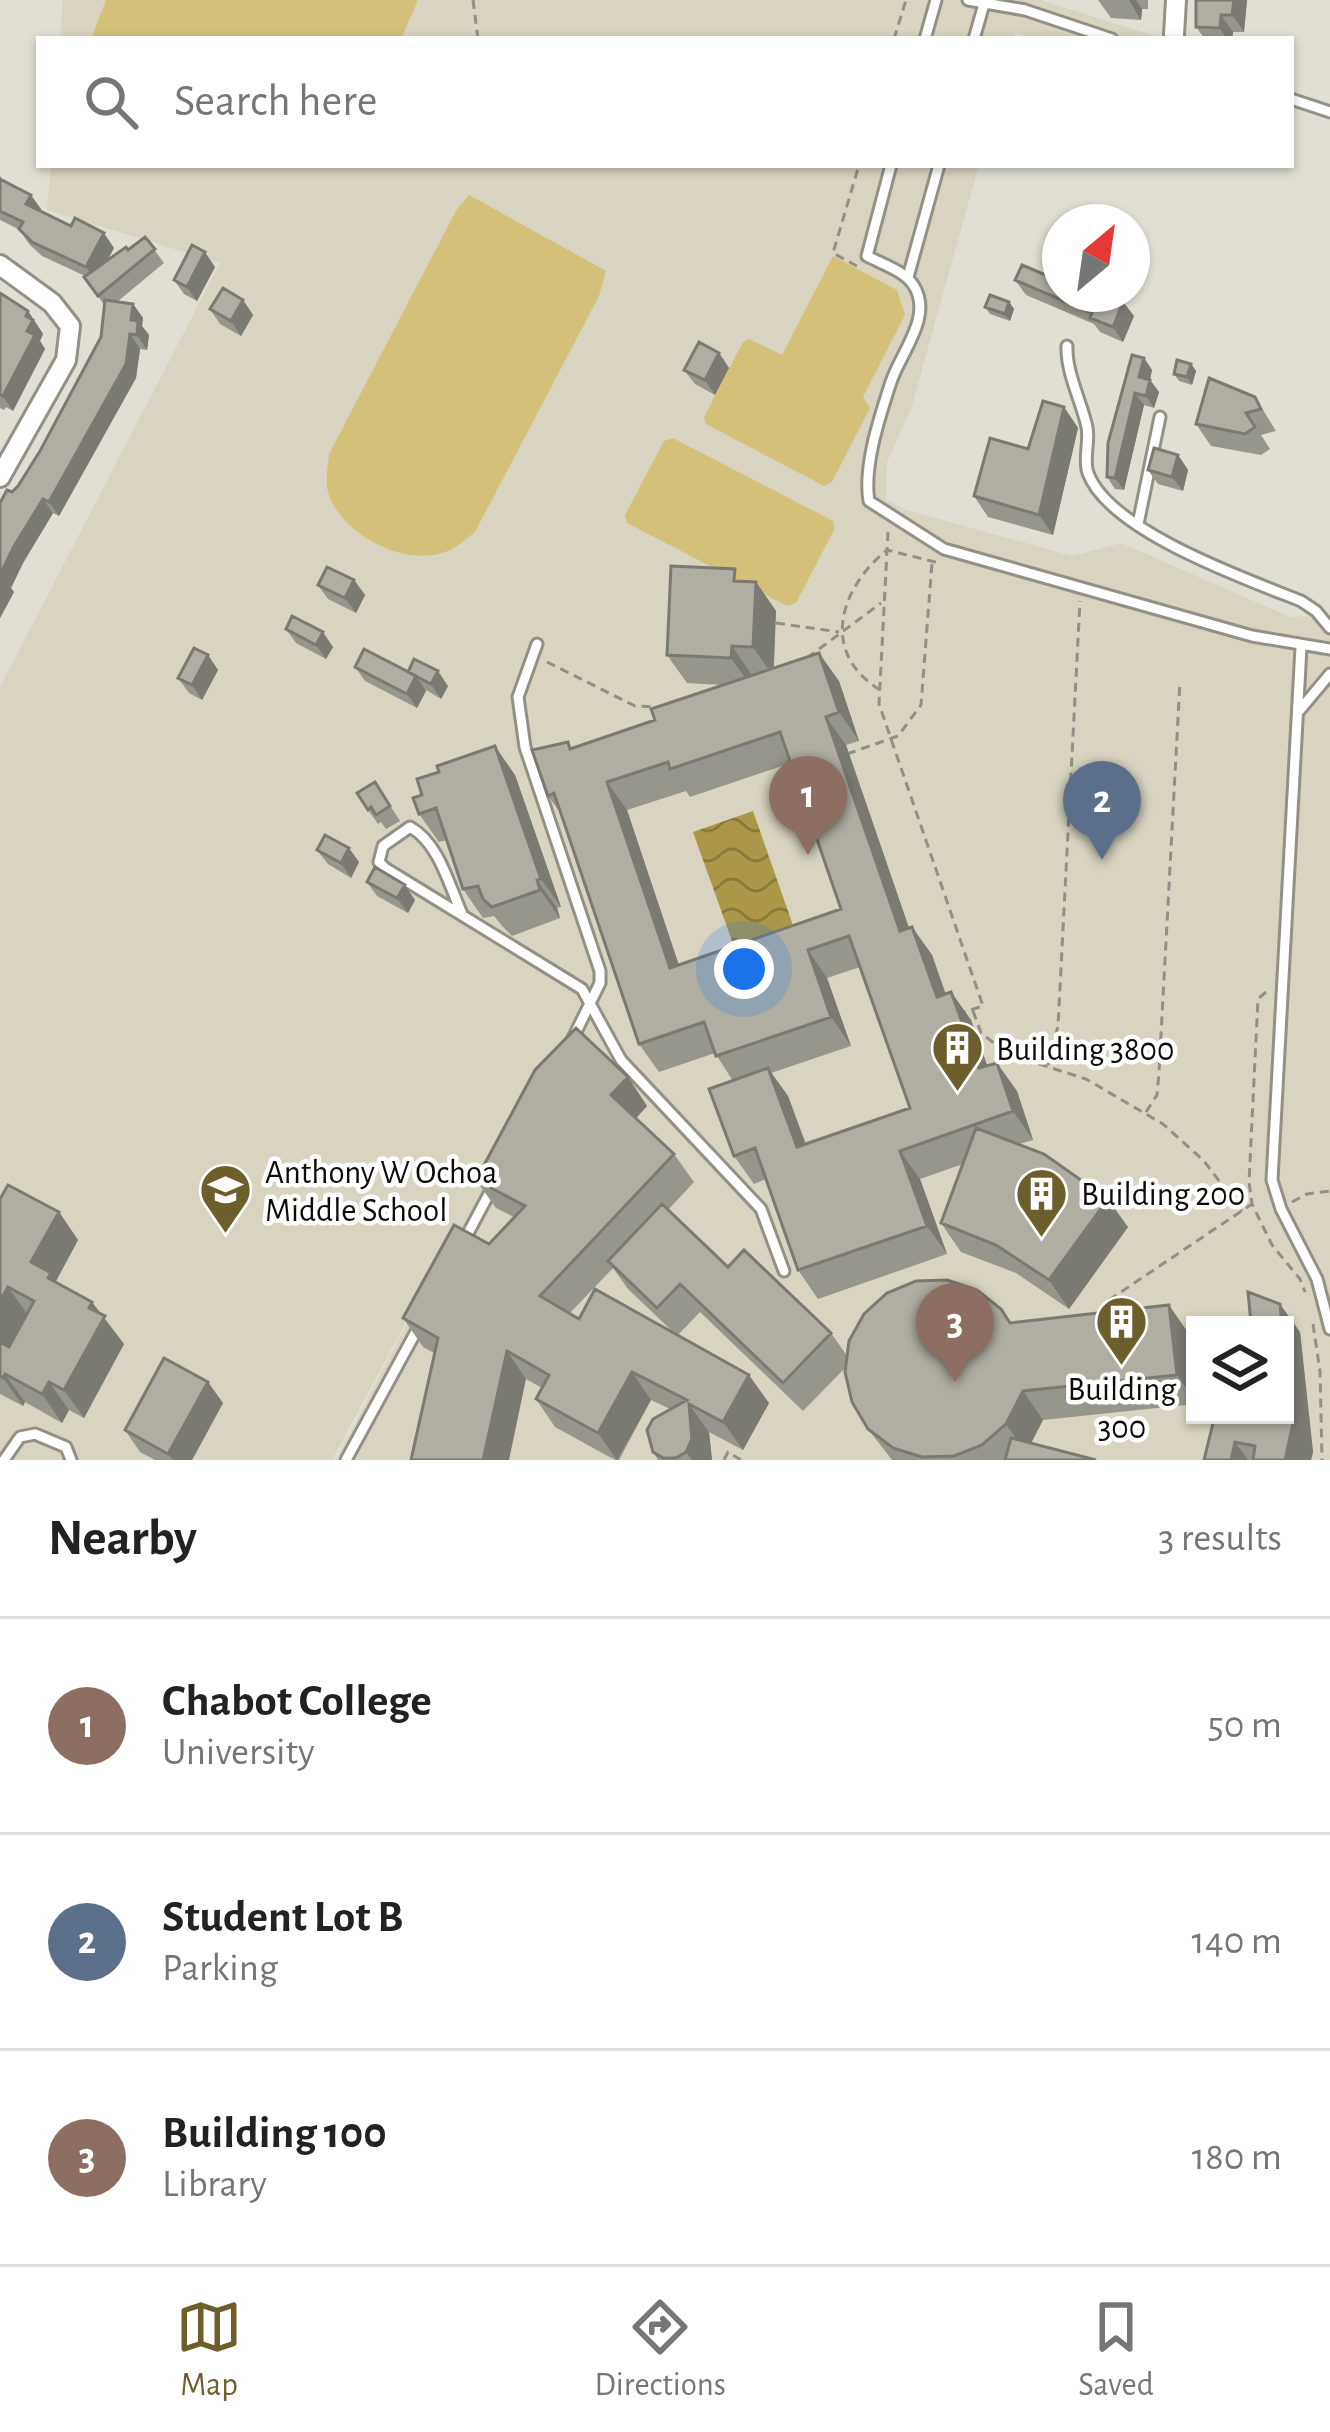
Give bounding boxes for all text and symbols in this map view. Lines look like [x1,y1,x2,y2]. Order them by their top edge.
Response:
search box [36,36,1294,168]
icon: search [78,69,144,135]
text: Search here [174,79,377,124]
north arrow [1042,204,1150,312]
pin: 1 [769,756,847,855]
pin: 2 [1063,761,1141,860]
your location [714,939,774,999]
building icon: Building 3800 [929,1020,985,1094]
place label: Building 3800 [996,1034,1174,1067]
place label: Anthony W Ochoa Middle School [265,1157,497,1228]
school or university icon: Anthony W Ochoa Middle School [198,1162,254,1236]
building icon: Building 200 [1014,1165,1070,1239]
place label: Building 200 [1081,1179,1245,1212]
pin: 3 [916,1283,994,1382]
building icon: Building 300 [1094,1293,1150,1367]
map controls [1186,1316,1294,1424]
button: layers [1186,1316,1294,1424]
place label: Building 300 [1068,1374,1176,1445]
text: Nearby [48,1513,197,1564]
text: 3 results [1158,1519,1282,1558]
text: Chabot College [162,1679,432,1724]
text: 1 [80,1706,94,1745]
text: 50 m [1207,1706,1282,1745]
text: University [162,1733,315,1772]
text: Student Lot B [162,1895,403,1940]
text: 2 [78,1922,96,1961]
text: 140 m [1192,1922,1282,1961]
text: Parking [162,1949,278,1988]
text: Building 100 [162,2111,387,2156]
text: 3 [79,2138,95,2177]
text: 180 m [1192,2138,1282,2177]
text: Library [162,2165,267,2204]
tab: Map [176,2294,242,2406]
tab: Directions [594,2294,726,2406]
tab: Saved [1078,2294,1154,2406]

